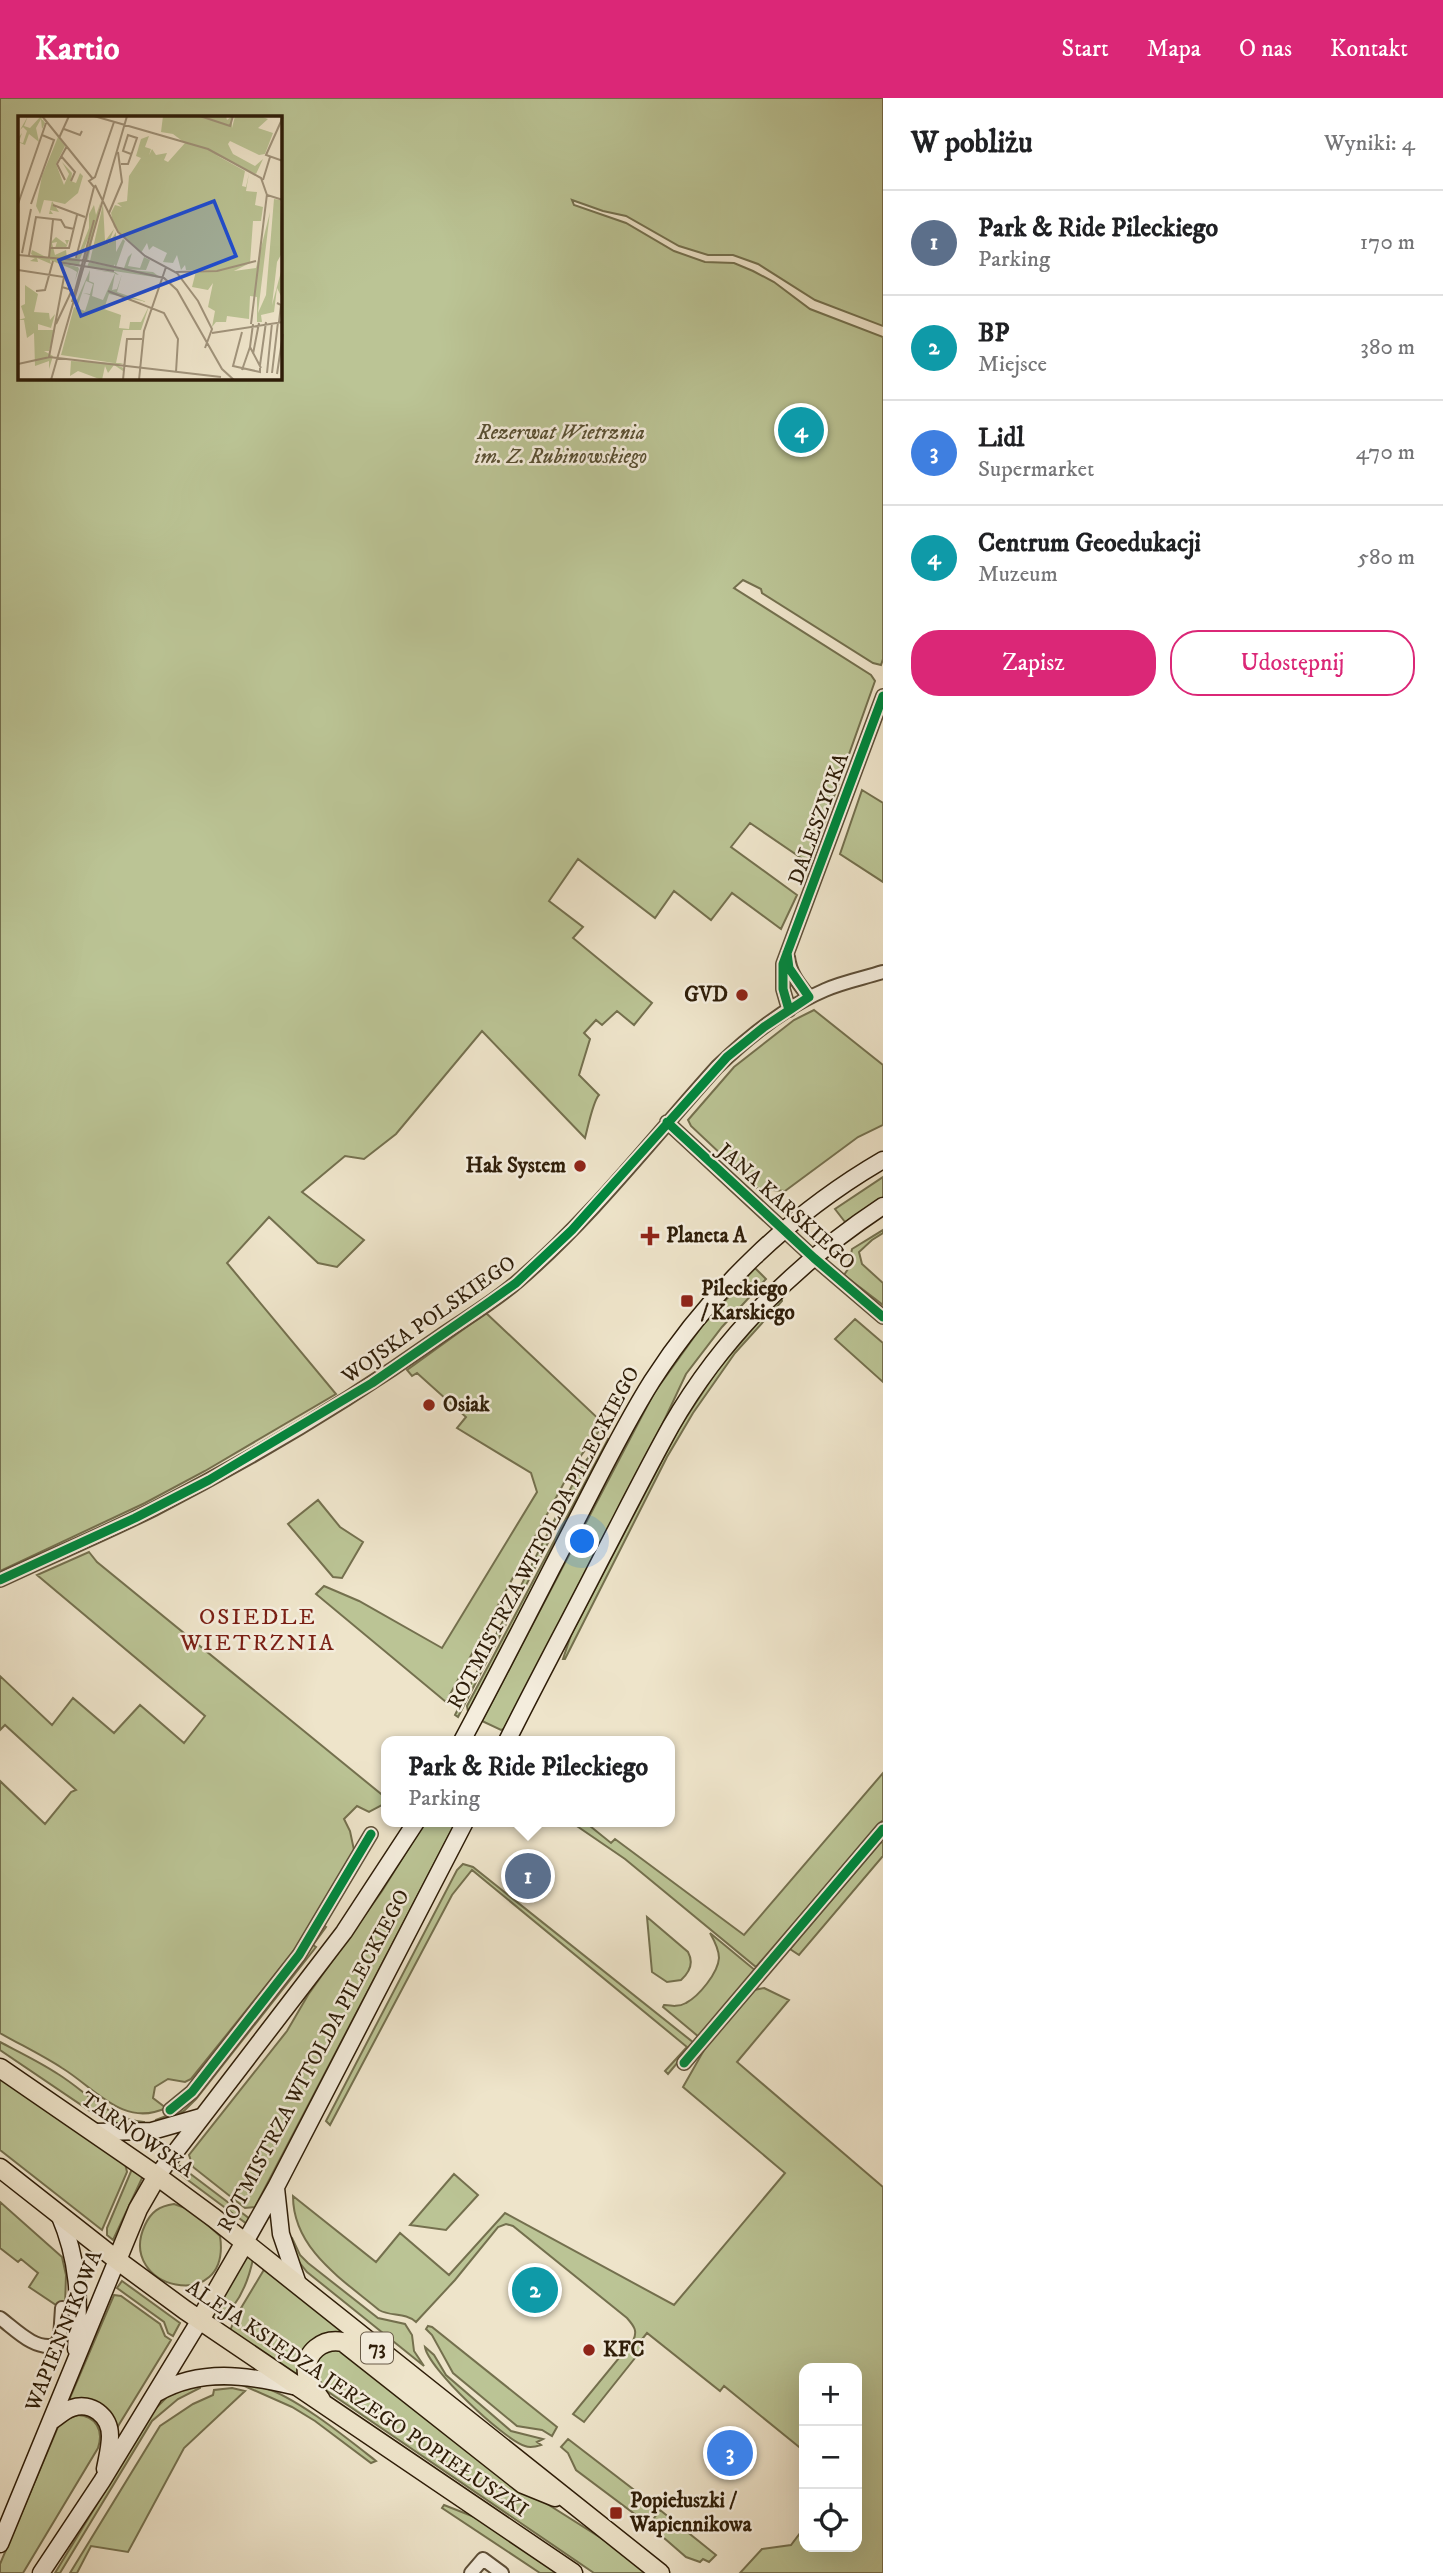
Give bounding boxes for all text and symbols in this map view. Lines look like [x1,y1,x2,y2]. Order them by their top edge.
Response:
text: Kartio [35,29,120,70]
text: Start [1062,34,1109,64]
text: Mapa [1147,34,1201,64]
text: O nas [1239,34,1292,64]
text: Kontakt [1330,34,1408,64]
inset map [18,116,282,380]
text: W pobliżu [911,125,1033,162]
text: Wyniki: 4 [1324,129,1415,158]
text: Park & Ride Pileckiego [978,212,1218,245]
text: 1 [930,228,938,257]
text: 170 m [1360,228,1415,257]
text: Parking [978,245,1050,274]
text: BP [978,317,1009,350]
text: 2 [928,333,940,362]
text: 380 m [1360,333,1415,362]
text: Miejsce [978,350,1047,379]
pin: 4 [778,404,824,456]
park label: Rezerwat Wietrznia im. Z. Rubinowskiego [475,420,647,470]
text: Lidl [978,422,1024,455]
text: 3 [930,438,938,467]
text: 470 m [1356,438,1415,467]
text: Supermarket [978,455,1094,484]
text: Centrum Geoedukacji [978,527,1201,560]
text: 4 [927,543,941,572]
text: 580 m [1358,543,1415,572]
text: Muzeum [978,560,1058,589]
button: Zapisz [911,630,1156,696]
button: Udostępnij [1170,630,1415,696]
street label: DALESZYCKA [783,749,855,888]
place label: GVD [684,982,728,1008]
marker: GVD [734,987,750,1003]
street label: JANA KARSKIEGO [710,1137,860,1276]
place label: Hak System [466,1153,566,1179]
marker: Hak System [572,1158,588,1174]
place label: Planeta A [666,1223,747,1249]
marker: Planeta A [640,1226,660,1246]
street label: WOJSKA POLSKIEGO [336,1250,521,1390]
place label: Pileckiego / Karskiego [700,1276,795,1326]
marker: Pileckiego / Karskiego [679,1293,695,1309]
street label: ROTMISTRZA WITOLDA PILECKIEGO [442,1362,646,1714]
place label: Osiak [443,1392,490,1418]
marker: Osiak [421,1397,437,1413]
your location [565,1524,599,1558]
district label: OSIEDLE WIETRZNIA [179,1603,336,1658]
popup [381,1736,675,1827]
text: Park & Ride Pileckiego [408,1751,648,1784]
text: Parking [408,1784,480,1813]
pin: 1 [505,1850,551,1902]
street label: ROTMISTRZA WITOLDA PILECKIEGO [212,1885,416,2237]
street label: TARNOWSKA [75,2086,199,2184]
street label: WAPIENNIKOWA [19,2246,108,2416]
pin: 2 [512,2264,558,2316]
street label: ALEJA KSIĘDZA JERZEGO POPIEŁUSZKI [181,2274,533,2524]
road number: 73 [361,2332,393,2364]
place label: KFC [603,2337,645,2363]
marker: KFC [581,2342,597,2358]
map controls [799,2363,862,2552]
button: + [799,2363,862,2426]
button: − [799,2426,862,2489]
pin: 3 [707,2427,753,2479]
place label: Popiełuszki / Wapiennikowa [629,2488,753,2538]
button: locate [799,2489,862,2552]
marker: Popiełuszki / Wapiennikowa [608,2505,624,2521]

